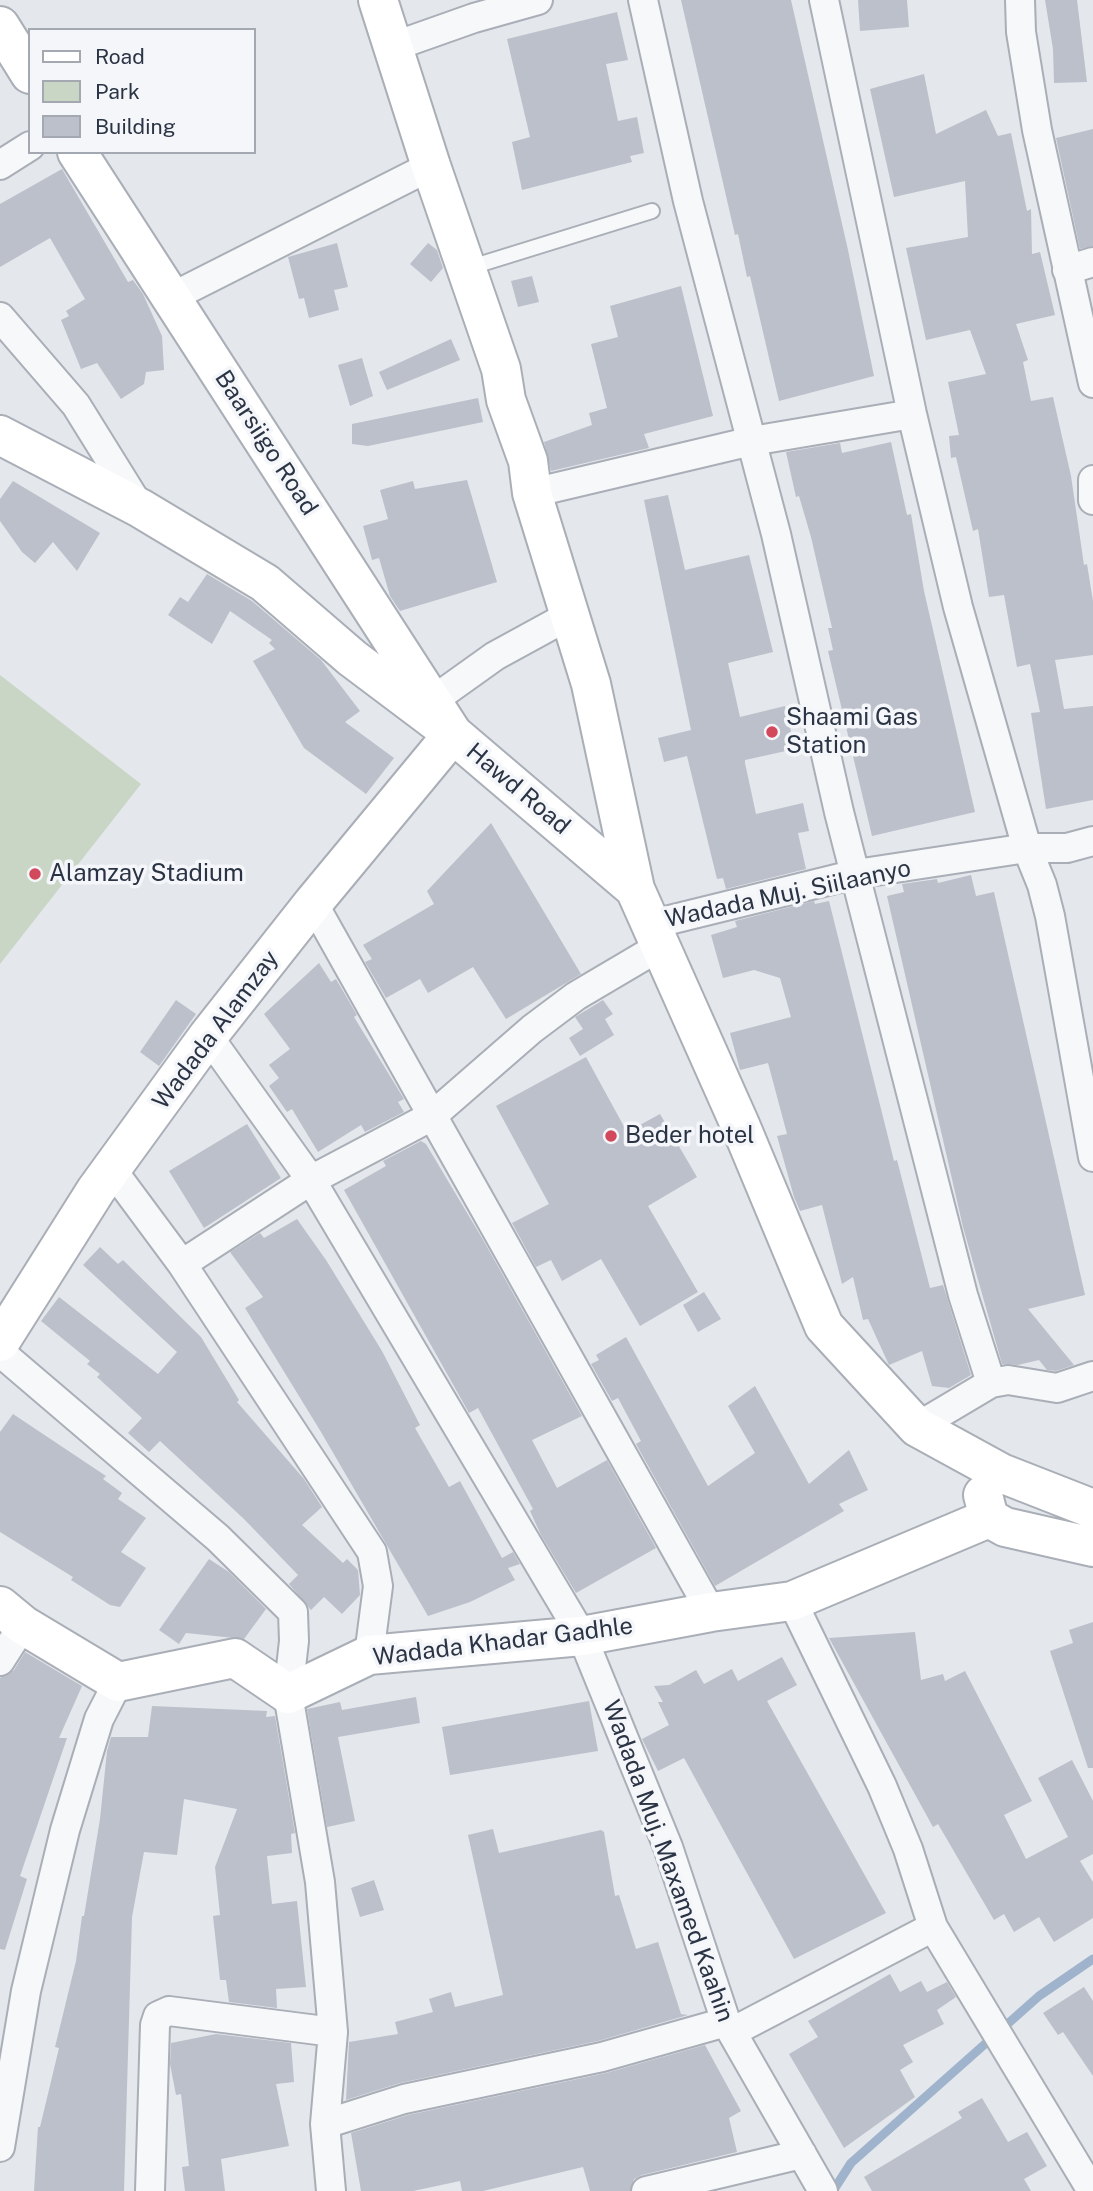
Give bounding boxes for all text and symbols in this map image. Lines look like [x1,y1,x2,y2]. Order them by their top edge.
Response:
legend [28,28,256,154]
text: Road [95,44,145,69]
text: Park [95,79,140,104]
text: Building [95,114,176,139]
street label: Baarsiigo Road [208,365,324,521]
place label: Shaami Gas Station [786,704,918,760]
marker: Shaami Gas Station [764,724,780,740]
street label: Hawd Road [460,737,576,841]
street label: Wadada Muj. Siilaanyo [663,854,913,934]
place label: Alamzay Stadium [49,860,244,888]
marker: Alamzay Stadium [27,866,43,882]
street label: Wadada Alamzay [147,945,285,1115]
place label: Beder hotel [625,1122,755,1150]
marker: Beder hotel [603,1128,619,1144]
street label: Wadada Khadar Gadhle [371,1612,635,1672]
street label: Wadada Muj. Maxamed Kaahin [596,1696,740,2026]

